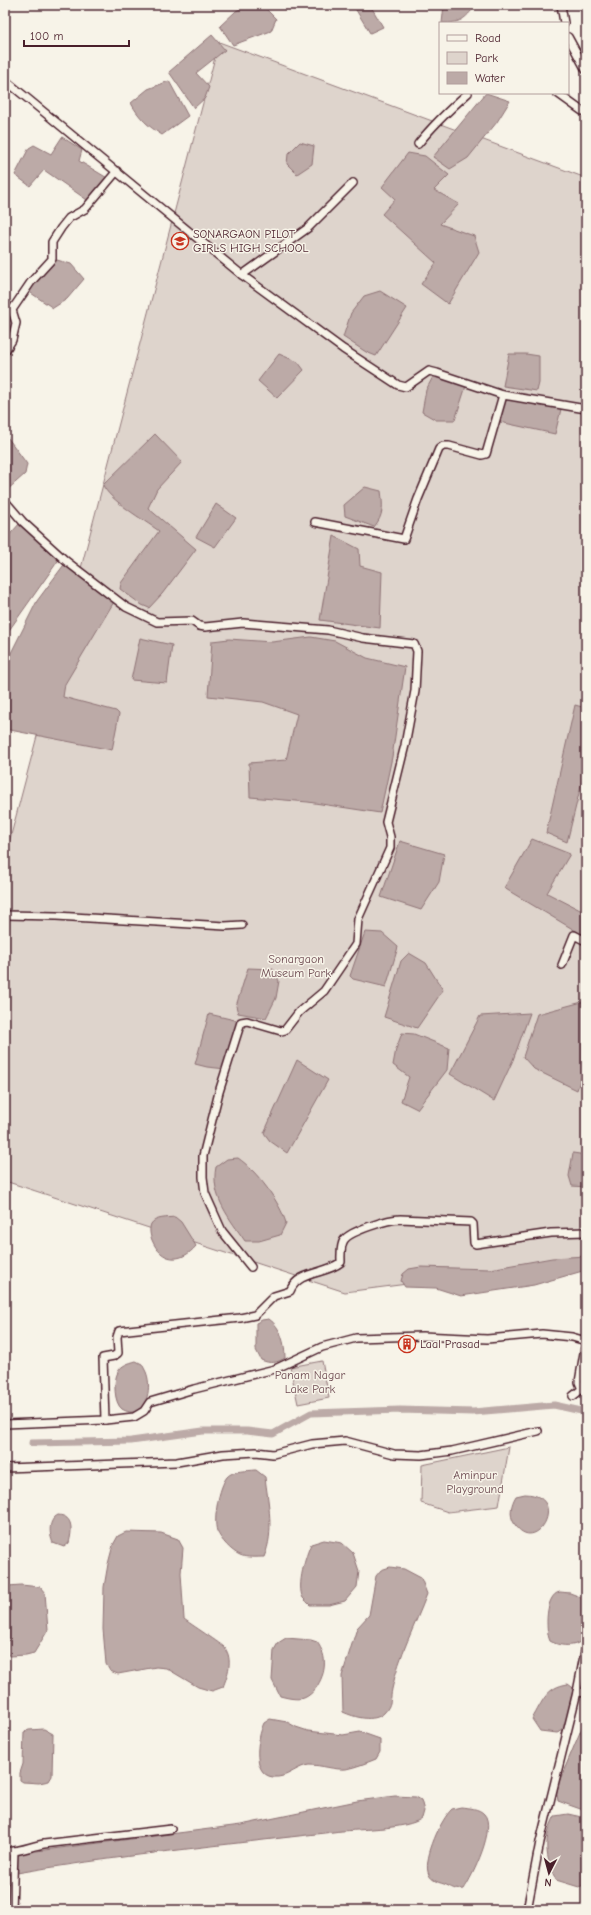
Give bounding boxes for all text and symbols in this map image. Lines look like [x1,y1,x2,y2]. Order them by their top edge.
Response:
scale bar [24,22,129,48]
legend [439,22,569,94]
text: 100 m [30,29,63,43]
text: Road [475,31,501,45]
text: Park [475,51,498,65]
text: Water [475,71,505,85]
place label: SONARGAON PILOT GIRLS HIGH SCHOOL [193,227,309,255]
school or university icon: SONARGAON PILOT GIRLS HIGH SCHOOL [170,231,190,251]
park label: Sonargaon Museum Park [261,952,331,980]
building icon: Laal Prasad [397,1334,417,1354]
place label: Laal Prasad [420,1337,480,1351]
park label: Panam Nagar Lake Park [275,1368,346,1396]
park label: Aminpur Playground [446,1468,504,1496]
north arrow [529,1853,569,1893]
text: N [544,1876,552,1889]

